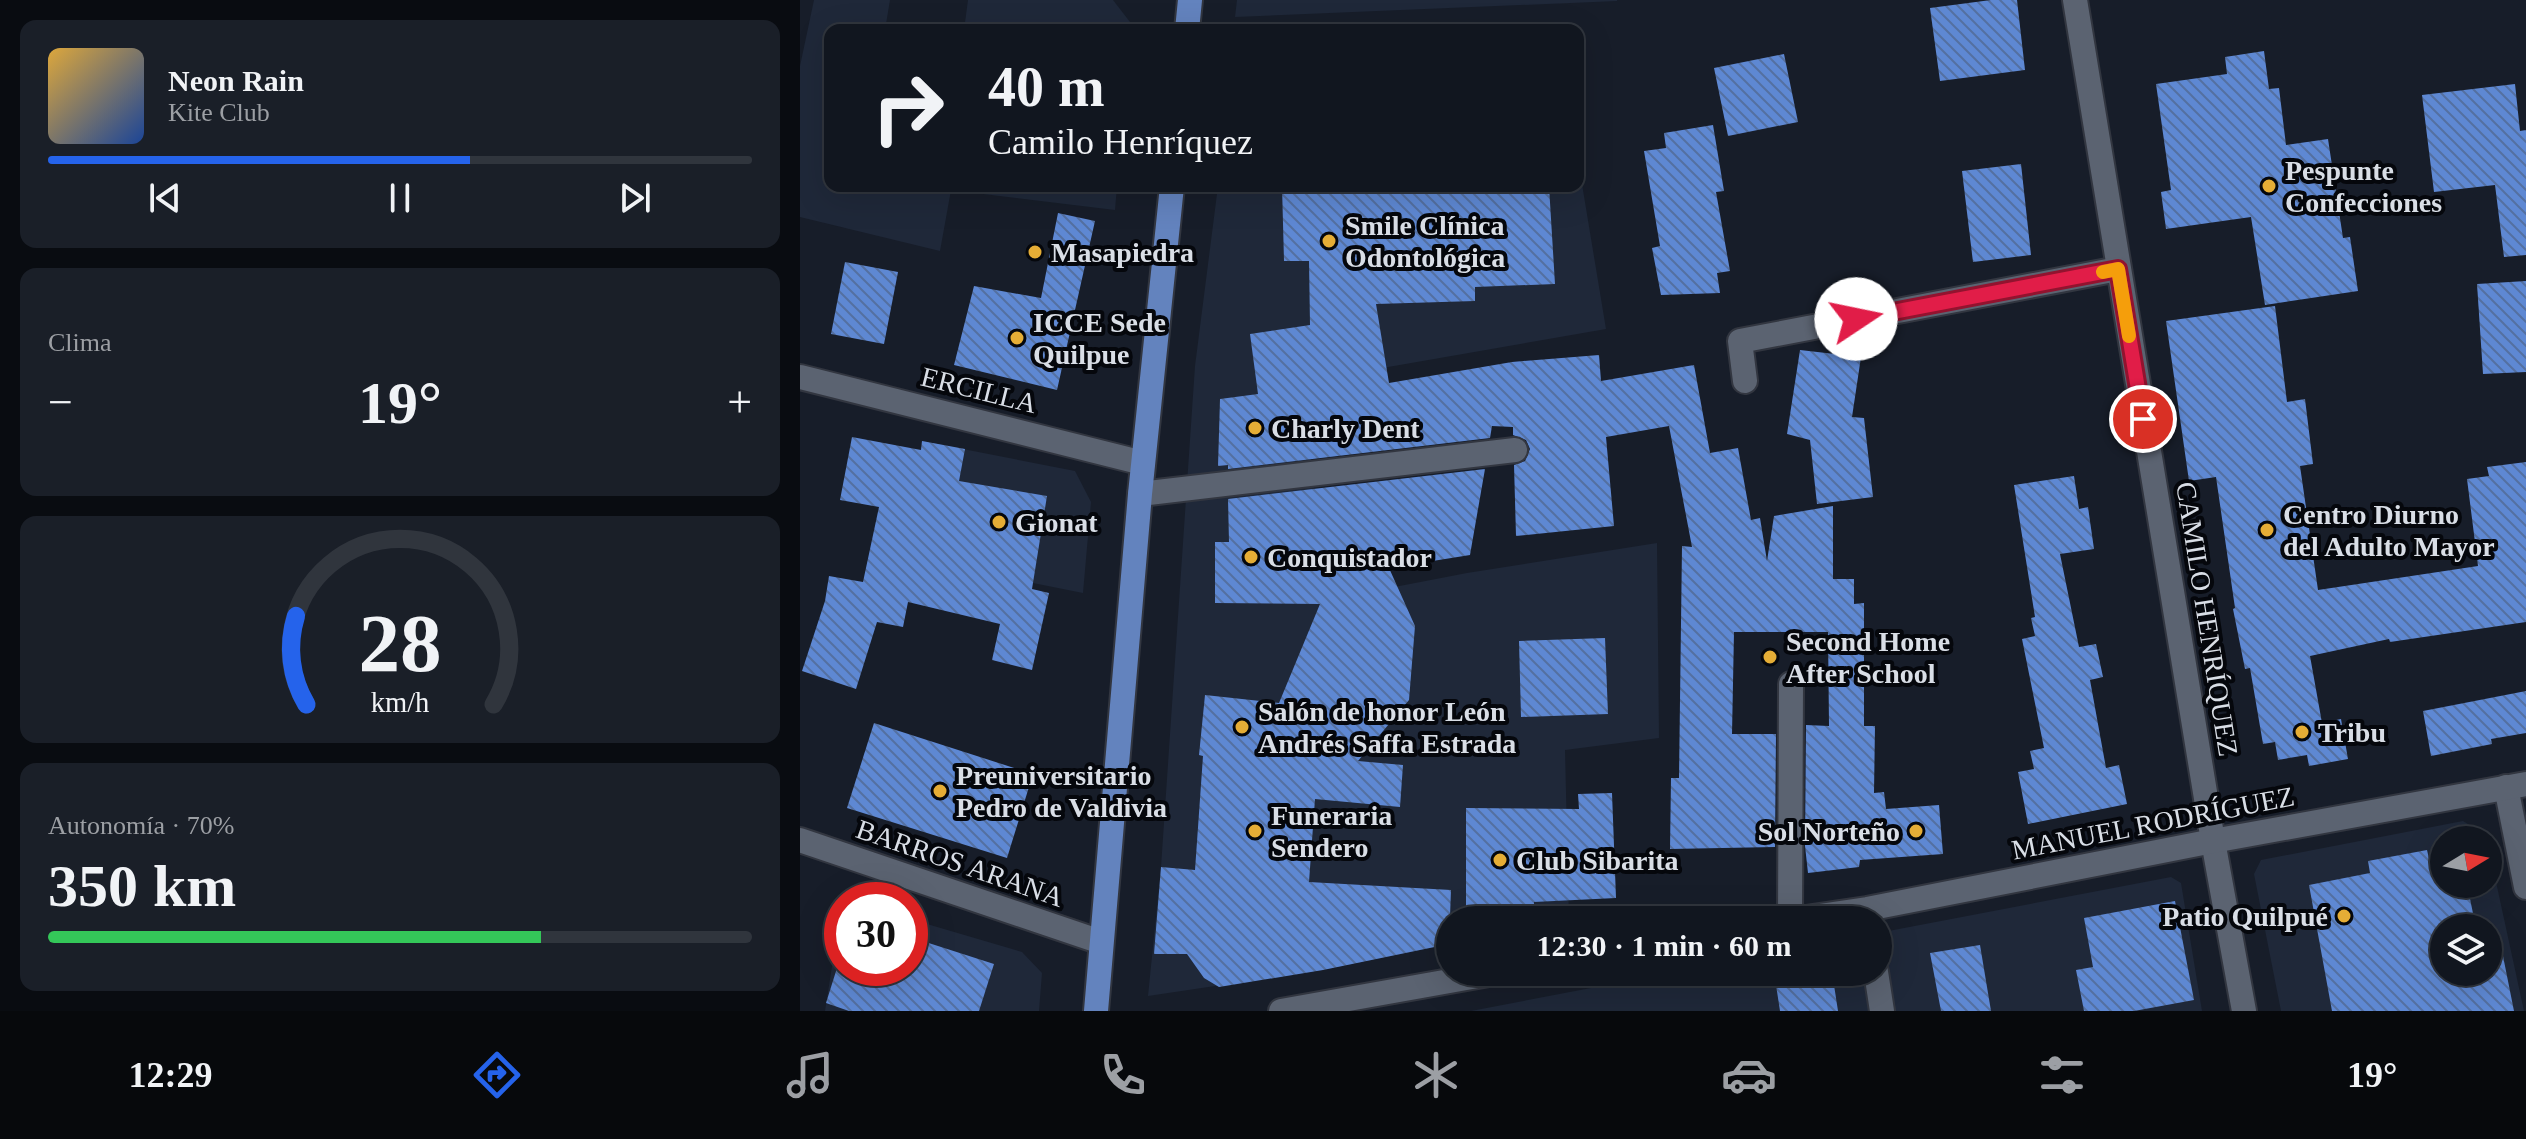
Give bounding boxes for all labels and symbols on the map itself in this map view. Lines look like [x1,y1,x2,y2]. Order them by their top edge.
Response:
place label: Pespunte Confecciones [2285,155,2442,218]
marker: Pespunte Confecciones [2260,177,2278,195]
place label: Smile Clínica Odontológica [1345,210,1505,273]
marker: Smile Clínica Odontológica [1320,232,1338,250]
place label: Masapiedra [1051,237,1194,268]
marker: Masapiedra [1026,243,1044,261]
position arrow [1814,277,1898,361]
place label: ICCE Sede Quilpue [1033,307,1166,370]
marker: ICCE Sede Quilpue [1008,329,1026,347]
street label: ERCILLA [918,361,1041,420]
pin [2109,385,2177,453]
place label: Charly Dent [1271,413,1420,444]
marker: Charly Dent [1246,419,1264,437]
street label: CAMILO HENRÍQUEZ [2170,479,2244,759]
place label: Centro Diurno del Adulto Mayor [2283,499,2495,562]
place label: Gionat [1015,507,1098,538]
marker: Gionat [990,513,1008,531]
marker: Centro Diurno del Adulto Mayor [2258,521,2276,539]
place label: Conquistador [1267,542,1432,573]
marker: Conquistador [1242,548,1260,566]
place label: Second Home After School [1786,626,1950,689]
marker: Second Home After School [1761,648,1779,666]
place label: Salón de honor León Andrés Saffa Estrada [1258,696,1516,759]
place label: Tribu [2318,717,2386,748]
marker: Salón de honor León Andrés Saffa Estrada [1233,718,1251,736]
marker: Tribu [2293,723,2311,741]
place label: Preuniversitario Pedro de Valdivia [956,760,1167,823]
street label: MANUEL RODRÍGUEZ [2009,780,2297,866]
marker: Preuniversitario Pedro de Valdivia [931,782,949,800]
place label: Funeraria Sendero [1271,800,1392,863]
street label: BARROS ARANA [852,813,1068,913]
place label: Sol Norteño [1758,816,1900,847]
marker: Funeraria Sendero [1246,822,1264,840]
marker: Sol Norteño [1907,822,1925,840]
north arrow [2430,826,2502,898]
place label: Club Sibarita [1516,845,1679,876]
marker: Club Sibarita [1491,851,1509,869]
speed limit sign: 30 [824,882,928,986]
place label: Patio Quilpué [2162,901,2328,932]
marker: Patio Quilpué [2335,907,2353,925]

